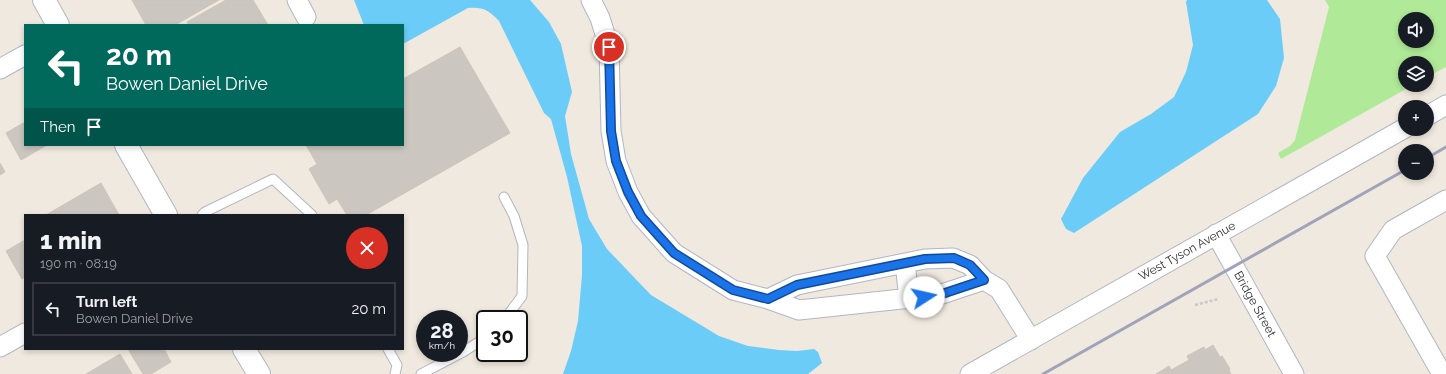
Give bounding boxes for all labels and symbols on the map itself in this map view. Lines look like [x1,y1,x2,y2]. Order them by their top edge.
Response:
pin [592,30,626,64]
street label: West Tyson Avenue [1136,219,1238,283]
street label: Bridge Street [1231,269,1279,339]
position arrow [903,276,945,318]
speed limit sign: 30 [476,310,528,362]

